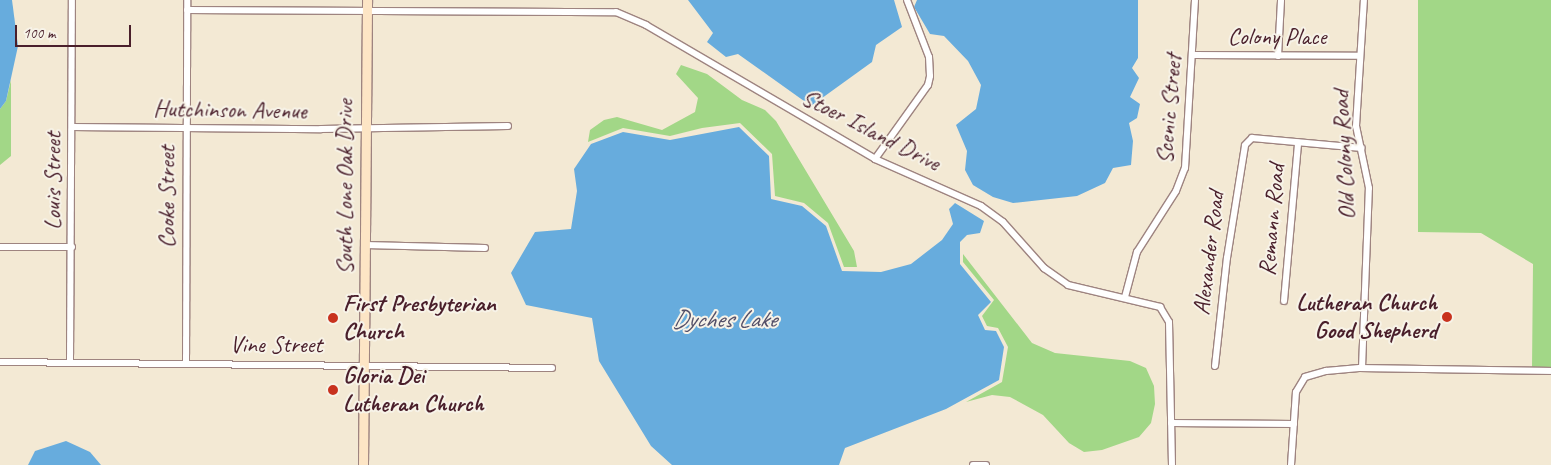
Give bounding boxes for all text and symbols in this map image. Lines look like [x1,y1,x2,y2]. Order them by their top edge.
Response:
scale bar [18,15,134,47]
street label: Colony Place [1227,23,1327,51]
text: 100 m [23,24,55,43]
street label: Scenic Street [1150,53,1188,165]
street label: Stoer Island Drive [797,83,945,177]
street label: Old Colony Road [1326,90,1362,220]
street label: Hutchinson Avenue [153,94,307,126]
street label: South Lone Oak Drive [331,99,359,275]
street label: Louis Street [39,132,67,230]
street label: Cooke Street [153,146,181,248]
street label: Remann Road [1253,163,1291,277]
street label: Alexander Road [1187,190,1231,316]
place label: Lutheran Church Good Shepherd [1295,289,1437,345]
place label: First Presbyterian Church [343,290,496,346]
water label: Dyches Lake [672,304,776,334]
marker: Lutheran Church Good Shepherd [1441,311,1453,323]
marker: First Presbyterian Church [327,312,339,324]
street label: Vine Street [230,331,322,359]
place label: Gloria Dei Lutheran Church [343,362,485,418]
marker: Gloria Dei Lutheran Church [327,384,339,396]

